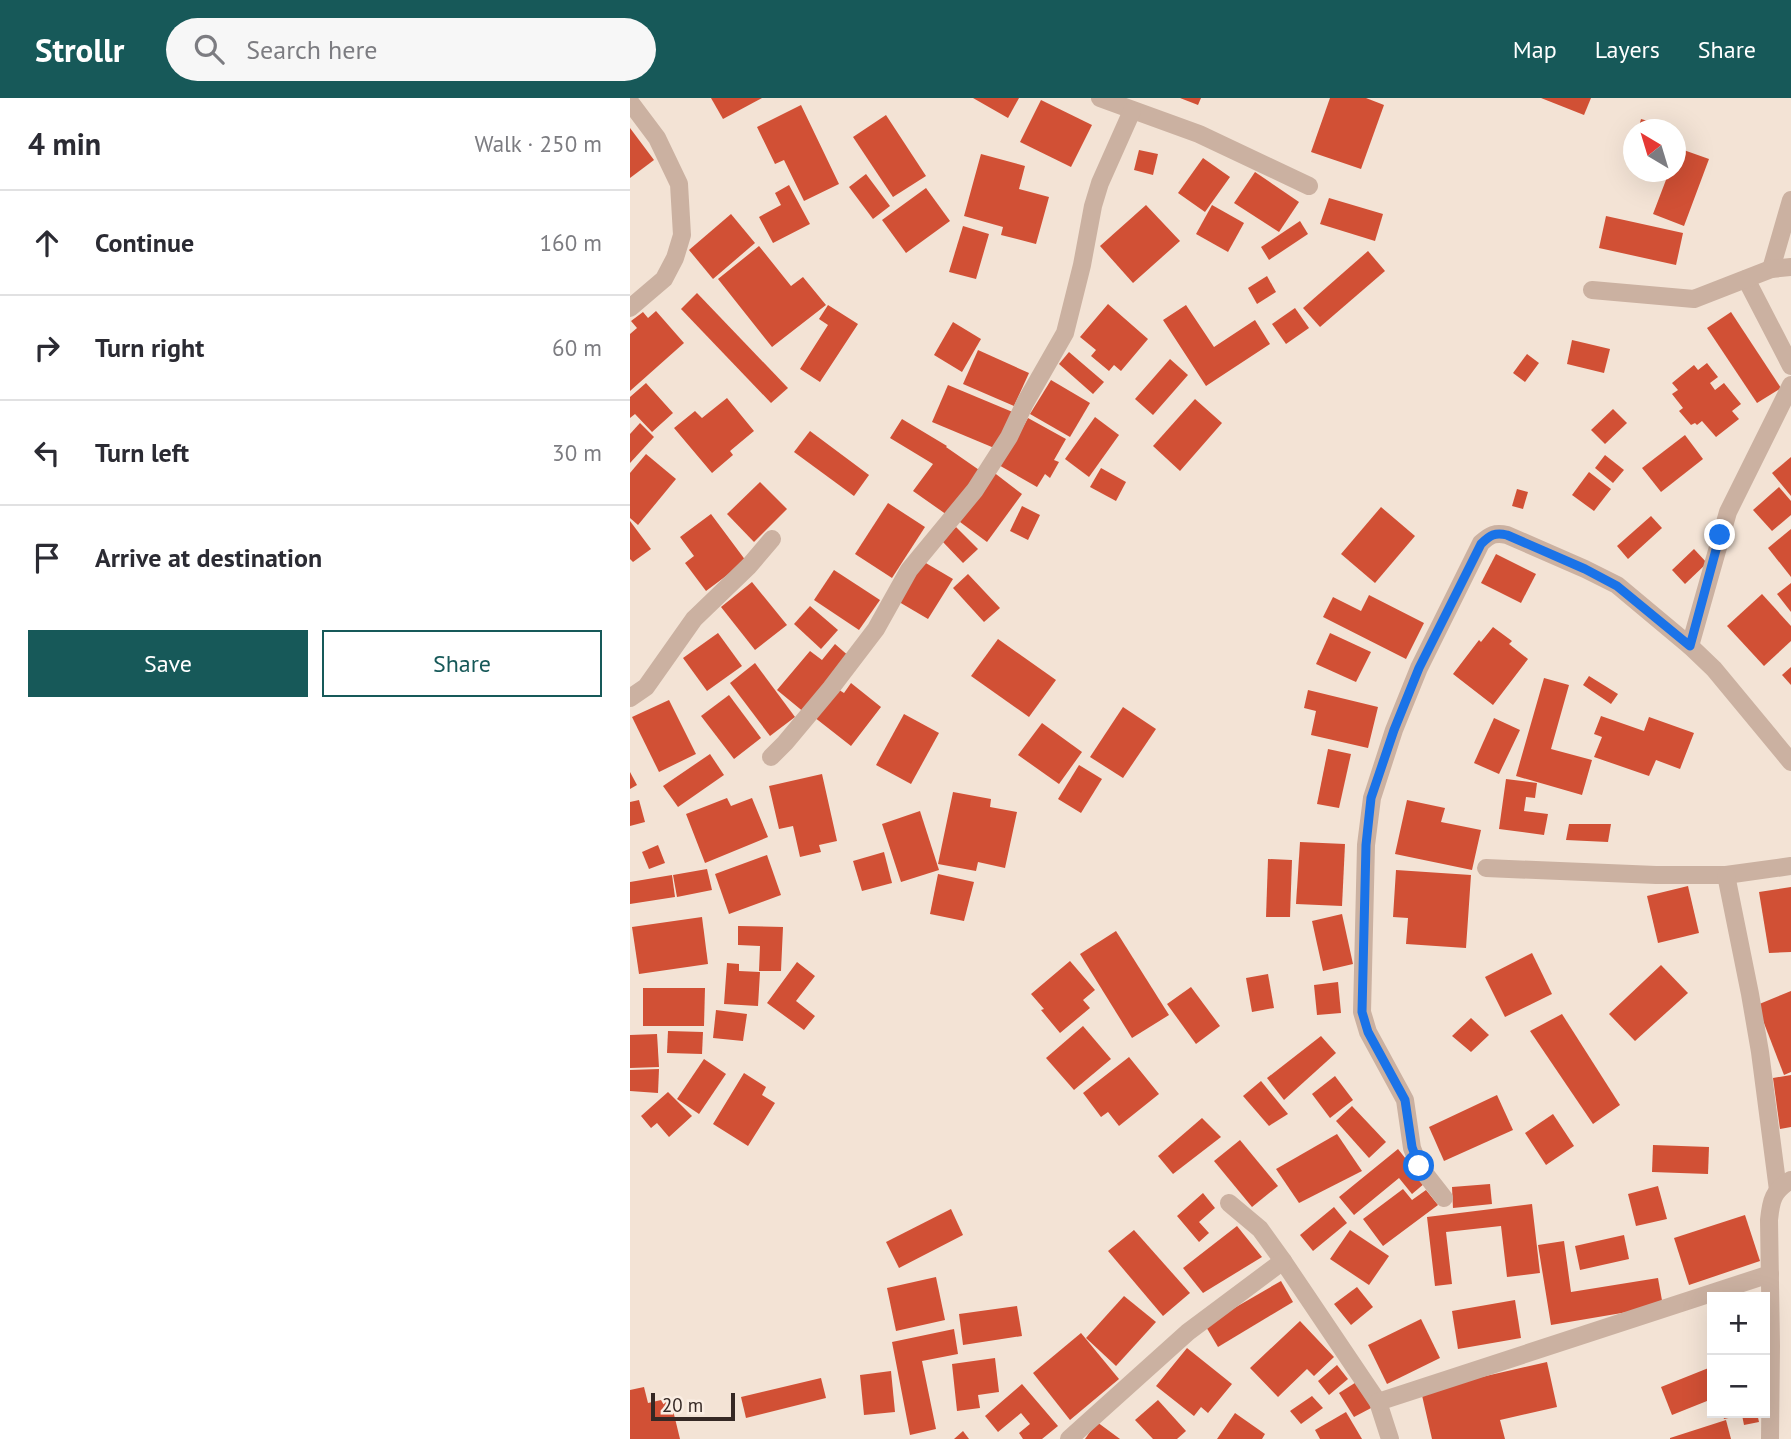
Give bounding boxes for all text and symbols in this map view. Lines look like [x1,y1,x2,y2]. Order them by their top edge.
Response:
search box [166,18,656,81]
text: Strollr [35,28,124,71]
icon: search [190,30,228,68]
text: Search here [246,33,377,66]
text: Map [1513,34,1557,65]
text: Layers [1595,34,1660,65]
text: Share [1698,34,1756,65]
north arrow [1623,119,1686,182]
text: 4 min [28,124,101,163]
text: Walk · 250 m [475,129,602,158]
icon: ahead [28,224,66,262]
text: Continue [95,226,194,259]
text: 160 m [540,228,602,257]
icon: right [28,329,66,367]
text: Turn right [95,331,204,364]
text: 60 m [552,333,602,362]
icon: left [28,434,66,472]
text: Turn left [95,436,189,469]
text: 30 m [552,438,602,467]
route end [1704,519,1735,550]
icon: arrive [28,539,66,577]
text: Arrive at destination [95,541,322,574]
button: Save [28,630,308,697]
button: Share [322,630,602,697]
route start [1403,1150,1434,1181]
map controls [1707,1292,1770,1418]
button: + [1707,1292,1770,1355]
button: − [1707,1355,1770,1418]
scale bar [651,1390,735,1422]
text: 20 m [662,1393,703,1417]

